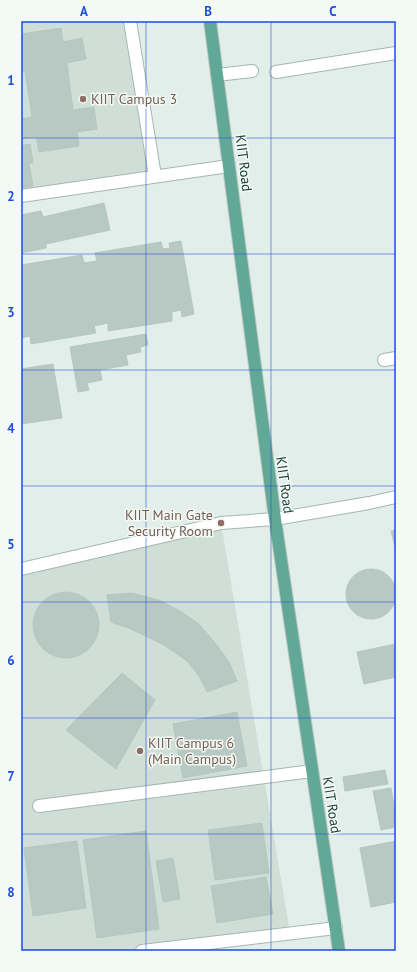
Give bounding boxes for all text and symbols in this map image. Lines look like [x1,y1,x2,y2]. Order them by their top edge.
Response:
text: A [80,3,88,20]
text: B [204,3,212,20]
text: C [329,3,337,20]
text: 1 [7,72,15,89]
place label: KIIT Campus 3 [91,90,177,108]
marker: KIIT Campus 3 [78,94,88,104]
street label: KIIT Road [232,133,256,193]
text: 2 [7,188,15,205]
text: 3 [7,304,15,321]
text: 4 [7,420,15,437]
street label: KIIT Road [272,455,298,515]
place label: KIIT Main Gate Security Room [125,506,213,540]
marker: KIIT Main Gate Security Room [216,518,226,528]
text: 5 [7,536,15,553]
text: 6 [7,652,15,669]
place label: KIIT Campus 6 (Main Campus) [148,734,236,768]
marker: KIIT Campus 6 (Main Campus) [135,746,145,756]
text: 7 [7,768,15,785]
street label: KIIT Road [319,775,345,835]
text: 8 [7,884,15,901]

